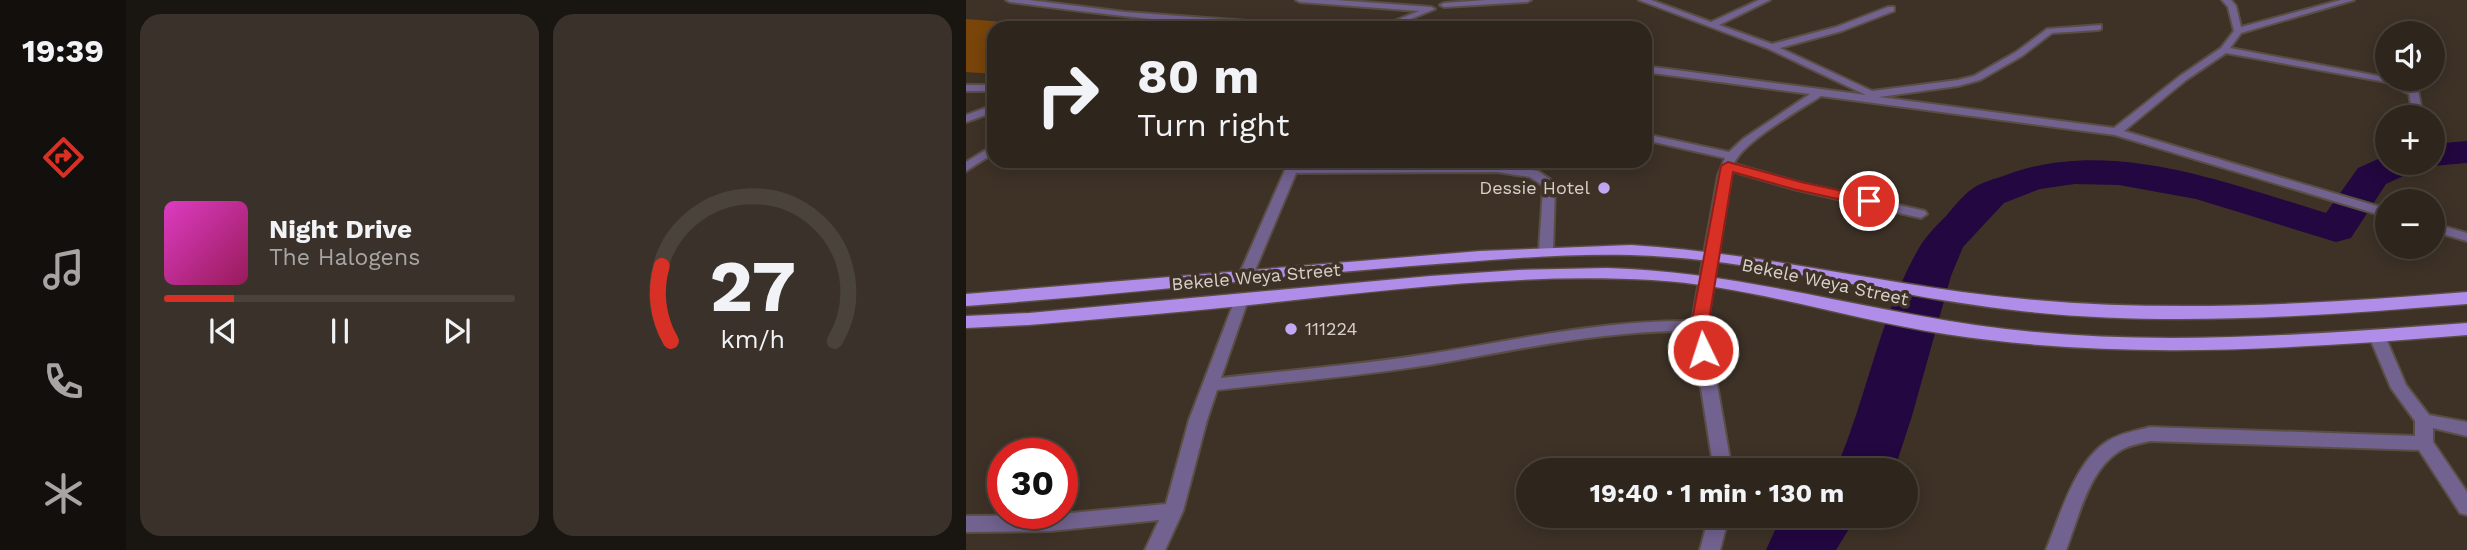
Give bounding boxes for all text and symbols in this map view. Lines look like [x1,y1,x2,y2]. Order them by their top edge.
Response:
map controls [2375,21,2445,259]
button: sound [2375,21,2445,91]
text: 19:39 [22,32,104,70]
text: 80 m [1137,47,1259,105]
icon: right [1022,49,1113,140]
button: + [2375,105,2445,175]
text: Turn right [1137,106,1289,144]
icon: directions [39,133,88,182]
pin [1839,171,1899,231]
place label: Dessie Hotel [1479,177,1590,198]
marker: Dessie Hotel [1596,180,1612,196]
icon: arrive [1850,182,1888,220]
button: − [2375,189,2445,259]
text: Night Drive [269,214,412,244]
text: 27 [709,243,796,329]
text: The Halogens [269,244,420,271]
icon: music [39,245,88,294]
street label: Bekele Weya Street [1740,254,1911,310]
street label: Bekele Weya Street [1170,259,1342,294]
icon: previous [204,312,242,350]
icon: pause [321,312,359,350]
icon: next [438,312,476,350]
position arrow [1666,313,1740,387]
place label: 111224 [1305,318,1358,339]
marker: 111224 [1283,321,1299,337]
text: km/h [720,325,785,354]
icon: phone [39,357,88,406]
speed limit sign: 30 [987,438,1078,529]
icon: climate [39,469,88,518]
text: 19:40 · 1 min · 130 m [1590,478,1844,508]

